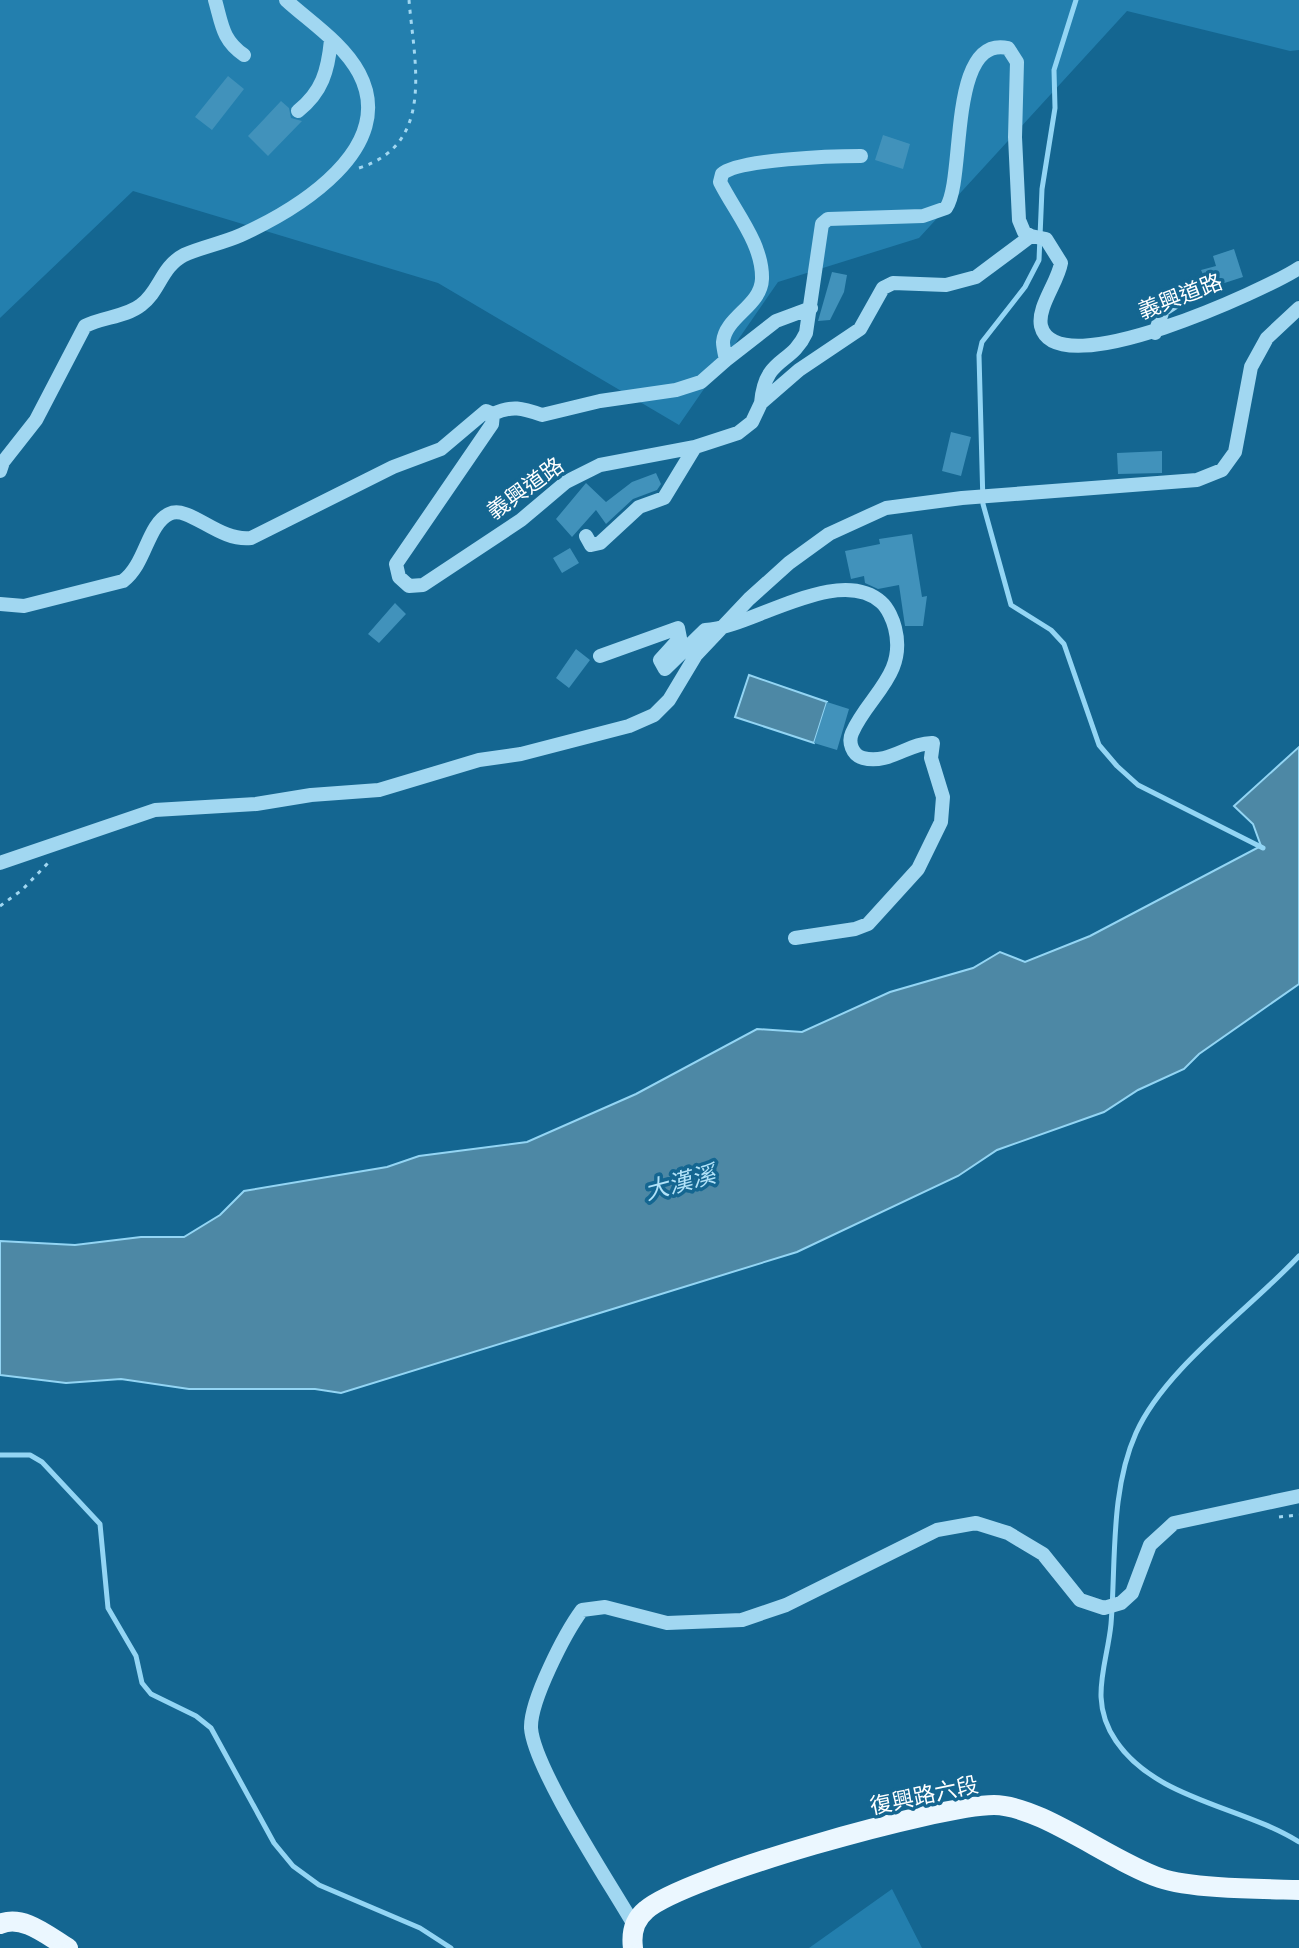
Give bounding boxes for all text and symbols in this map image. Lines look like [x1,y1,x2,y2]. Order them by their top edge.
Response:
street label: 義興道路 [1134,267,1226,325]
street label: 義興道路 [481,451,569,525]
water label: 大漢溪 [641,1157,722,1207]
street label: 復興路六段 [867,1770,981,1820]

